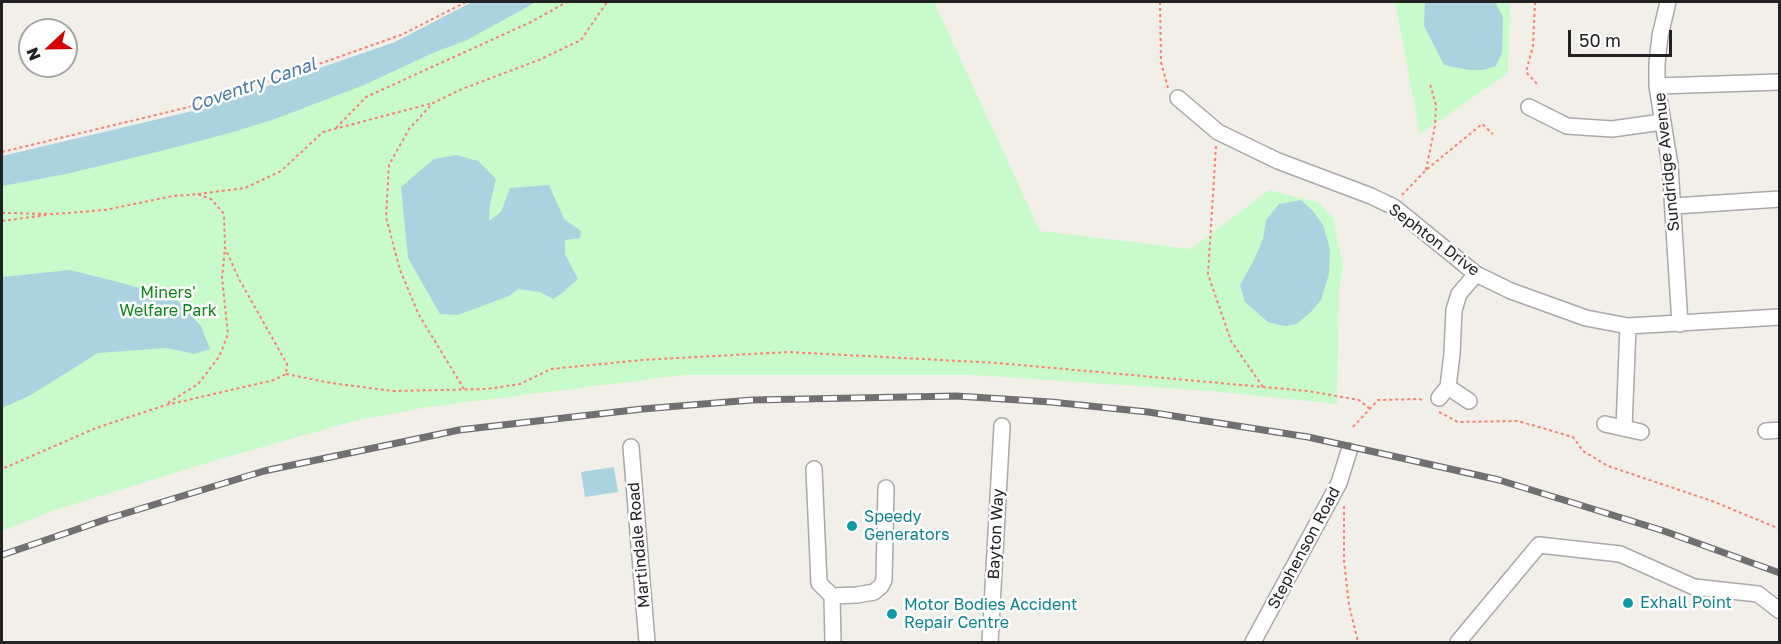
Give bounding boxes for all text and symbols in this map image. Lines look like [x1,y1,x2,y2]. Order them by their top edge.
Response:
north arrow [18,18,78,78]
scale bar [1571,18,1674,56]
text: 50 m [1579,29,1621,51]
text: N [22,45,45,63]
water label: Coventry Canal [187,53,319,117]
street label: Sundridge Avenue [1650,92,1684,232]
street label: Sephton Drive [1385,200,1483,280]
park label: Miners' Welfare Park [119,283,217,321]
street label: Martindale Road [624,481,654,609]
street label: Stephenson Road [1264,484,1344,612]
street label: Bayton Way [984,488,1008,580]
place label: Speedy Generators [864,507,949,545]
marker: Speedy Generators [845,519,859,533]
place label: Exhall Point [1640,593,1732,613]
place label: Motor Bodies Accident Repair Centre [904,595,1077,633]
marker: Exhall Point [1621,596,1635,610]
marker: Motor Bodies Accident Repair Centre [885,607,899,621]

